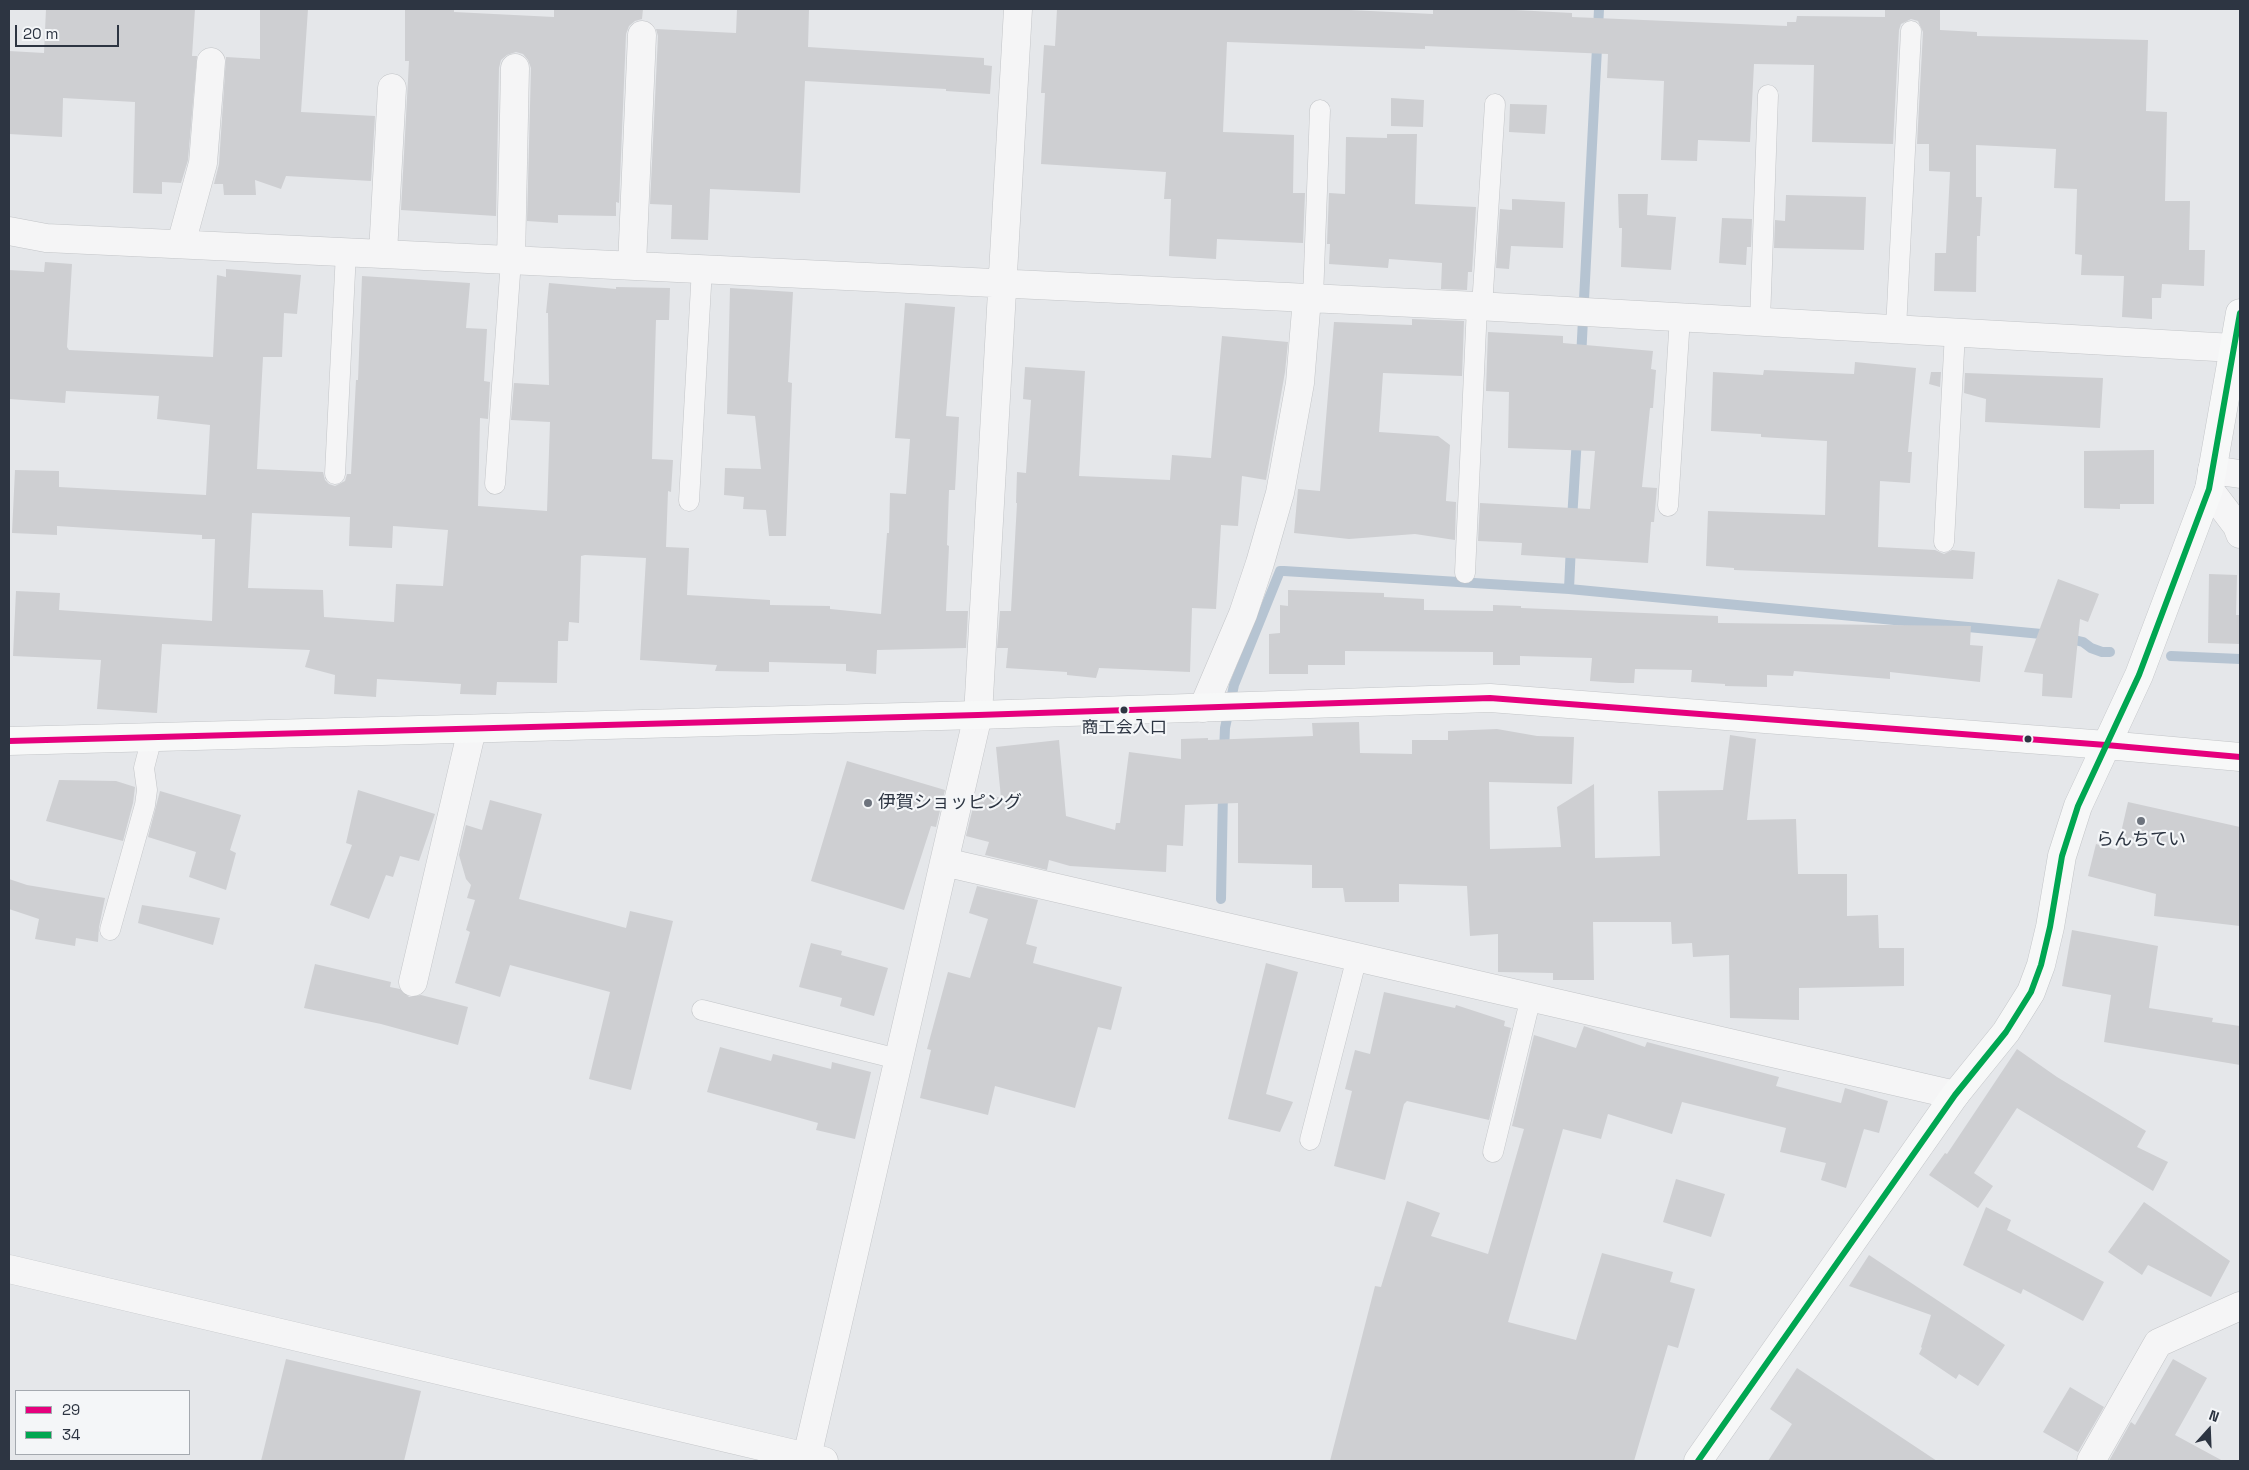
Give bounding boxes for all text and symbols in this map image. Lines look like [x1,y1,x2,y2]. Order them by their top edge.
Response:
scale bar [18,15,121,47]
text: 20 m [23,24,58,43]
marker: 商工会入口 [1119,705,1129,715]
place label: 商工会入口 [1082,718,1166,738]
unlabelled marker [2023,734,2033,744]
place label: 伊賀ショッピング [878,792,1022,814]
marker: 伊賀ショッピング [862,797,874,809]
marker: らんちてい [2135,815,2147,827]
place label: らんちてい [2096,829,2186,851]
legend [15,1390,190,1455]
text: 29 [62,1400,80,1419]
north arrow [2184,1405,2234,1455]
text: N [2207,1406,2222,1426]
text: 34 [62,1425,80,1444]

